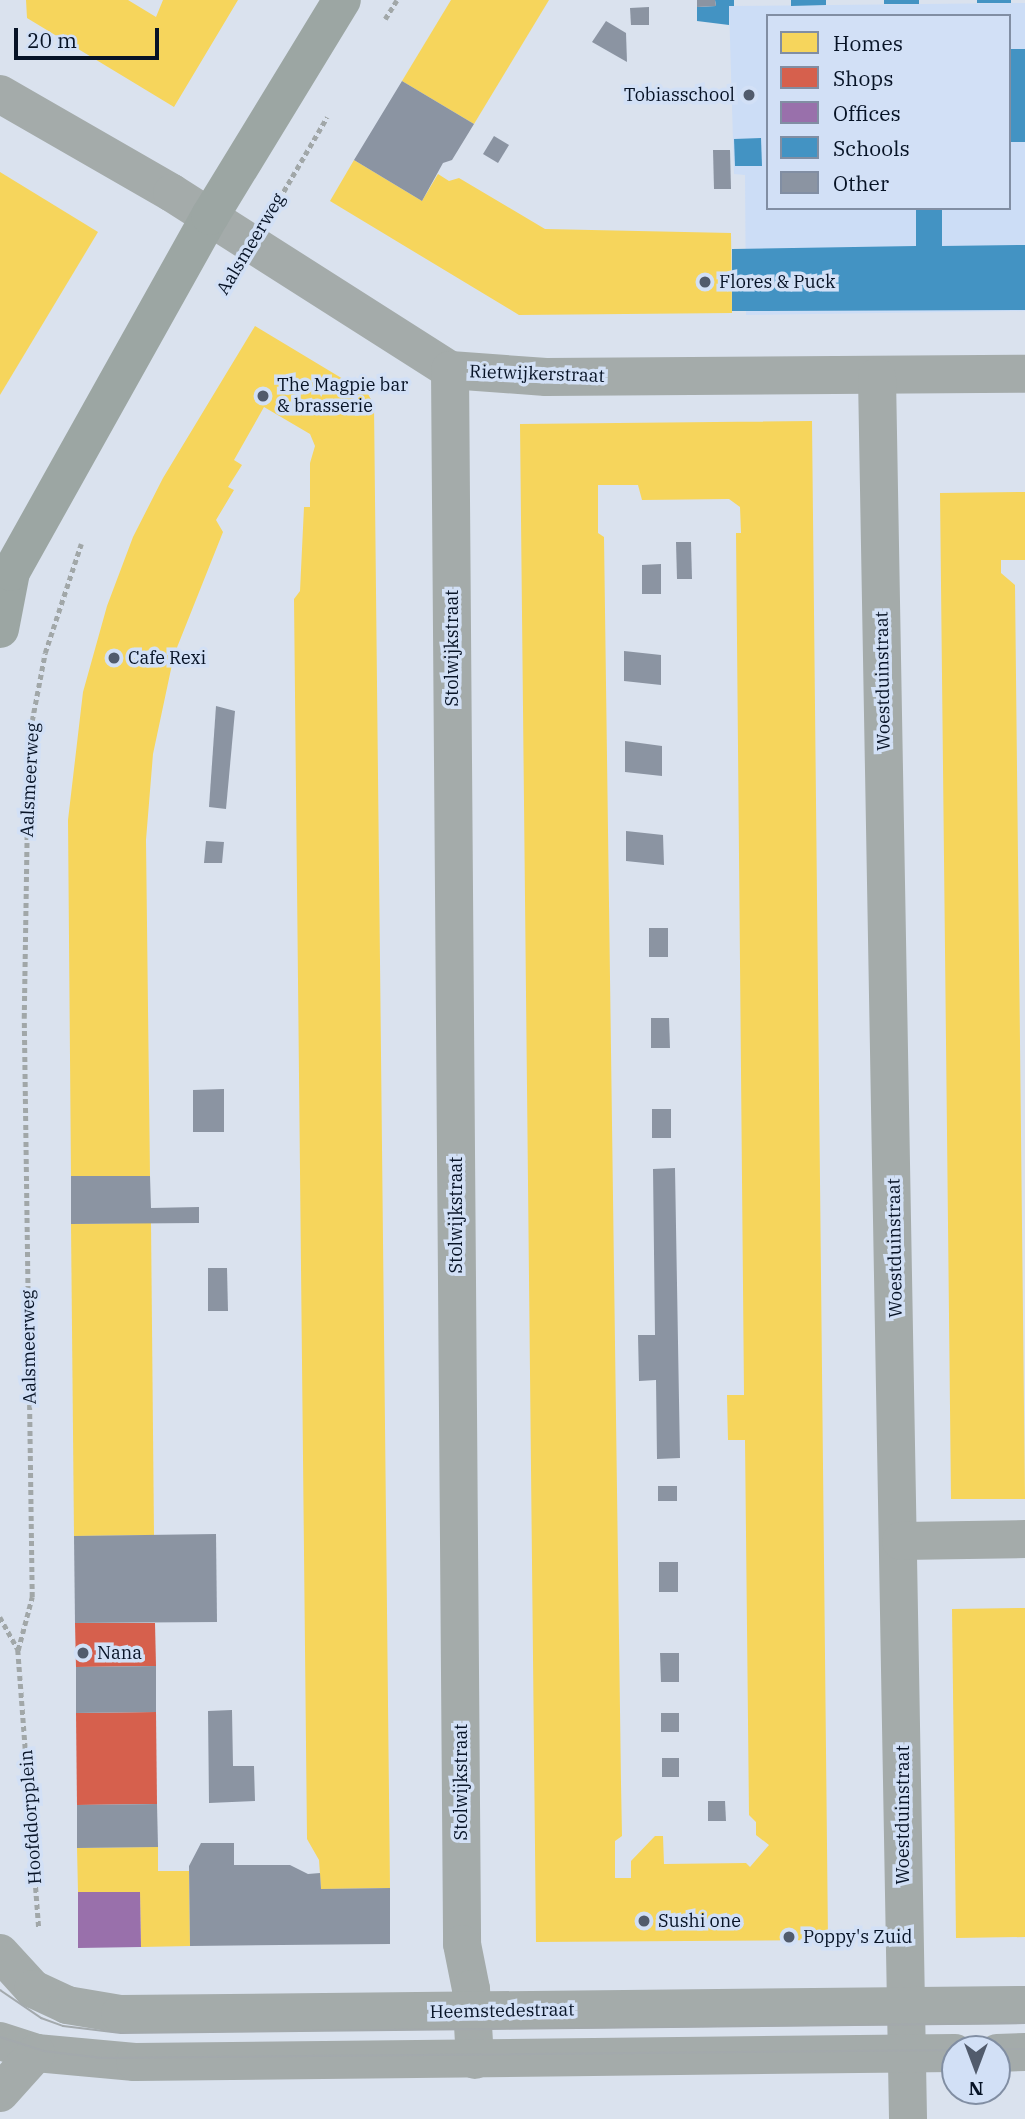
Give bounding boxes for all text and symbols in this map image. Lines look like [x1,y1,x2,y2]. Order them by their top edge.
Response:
scale bar [18,14,163,58]
legend [766,14,1011,210]
text: 20 m [27,26,77,54]
text: Homes [833,29,903,57]
text: Shops [833,64,893,92]
place label: Tobiasschool [624,84,735,106]
marker: Tobiasschool [741,87,757,103]
text: Offices [833,99,901,127]
text: Schools [833,134,910,162]
text: Other [833,169,889,197]
street label: Aalsmeerweg [212,189,290,299]
place label: Flores & Puck [719,271,836,293]
marker: Flores & Puck [697,274,713,290]
street label: Rietwijkerstraat [469,361,605,387]
place label: The Magpie bar & brasserie [277,375,408,418]
marker: The Magpie bar & brasserie [255,388,271,404]
street label: Stolwijkstraat [441,590,463,706]
street label: Woestduinstraat [871,611,895,751]
place label: Cafe Rexi [128,647,206,669]
marker: Cafe Rexi [106,650,122,666]
street label: Aalsmeerweg [16,722,44,838]
street label: Stolwijkstraat [445,1157,467,1273]
street label: Woestduinstraat [883,1178,907,1318]
street label: Aalsmeerweg [17,1290,41,1404]
place label: Nana [97,1642,142,1664]
marker: Nana [75,1645,91,1661]
street label: Stolwijkstraat [450,1724,472,1840]
street label: Woestduinstraat [892,1745,914,1885]
street label: Hoofddorpplein [16,1749,46,1885]
place label: Sushi one [658,1910,741,1932]
marker: Sushi one [636,1913,652,1929]
place label: Poppy's Zuid [803,1926,912,1948]
marker: Poppy's Zuid [781,1929,797,1945]
street label: Heemstedestraat [429,1999,575,2023]
north arrow [941,2035,1011,2105]
text: N [968,2077,984,2101]

